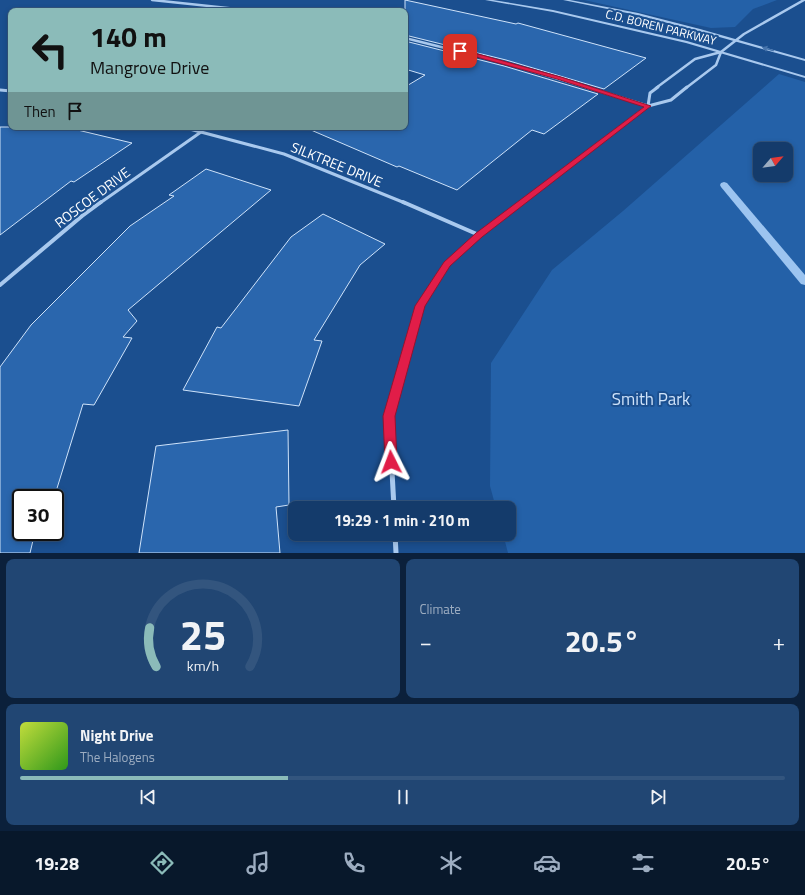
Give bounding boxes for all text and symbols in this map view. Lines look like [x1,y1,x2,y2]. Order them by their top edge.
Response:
street label: C.D. BOREN PARKWAY [604,4,719,50]
text: 140 m [90,15,167,58]
icon: left [24,24,76,76]
pin [443,34,477,68]
icon: arrive [449,40,471,62]
one-way arrow [761,46,773,52]
text: Mangrove Drive [90,54,209,81]
text: Then [24,100,56,123]
icon: arrive [64,100,86,122]
street label: SILKTREE DRIVE [288,136,386,192]
north arrow [753,142,793,182]
map controls [753,142,793,182]
street label: ROSCOE DRIVE [50,161,134,232]
park label: Smith Park [612,386,690,412]
position arrow [370,441,412,483]
speed limit sign: 30 [12,489,64,541]
text: 19:29 · 1 min · 210 m [334,509,470,532]
text: Climate [420,599,461,619]
text: 25 [179,602,226,665]
text: 20.5° [565,618,640,664]
text: − [420,625,432,659]
text: + [773,625,785,659]
text: km/h [187,654,219,676]
text: Night Drive [80,724,153,747]
text: The Halogens [80,747,155,767]
icon: previous [137,786,159,808]
icon: pause [392,786,414,808]
icon: next [647,786,669,808]
icon: directions [148,849,176,877]
icon: music [244,849,272,877]
icon: phone [340,849,368,877]
icon: climate [437,849,465,877]
icon: car [533,849,561,877]
icon: filters [629,849,657,877]
text: 19:28 [34,850,79,877]
text: 20.5° [726,850,771,877]

